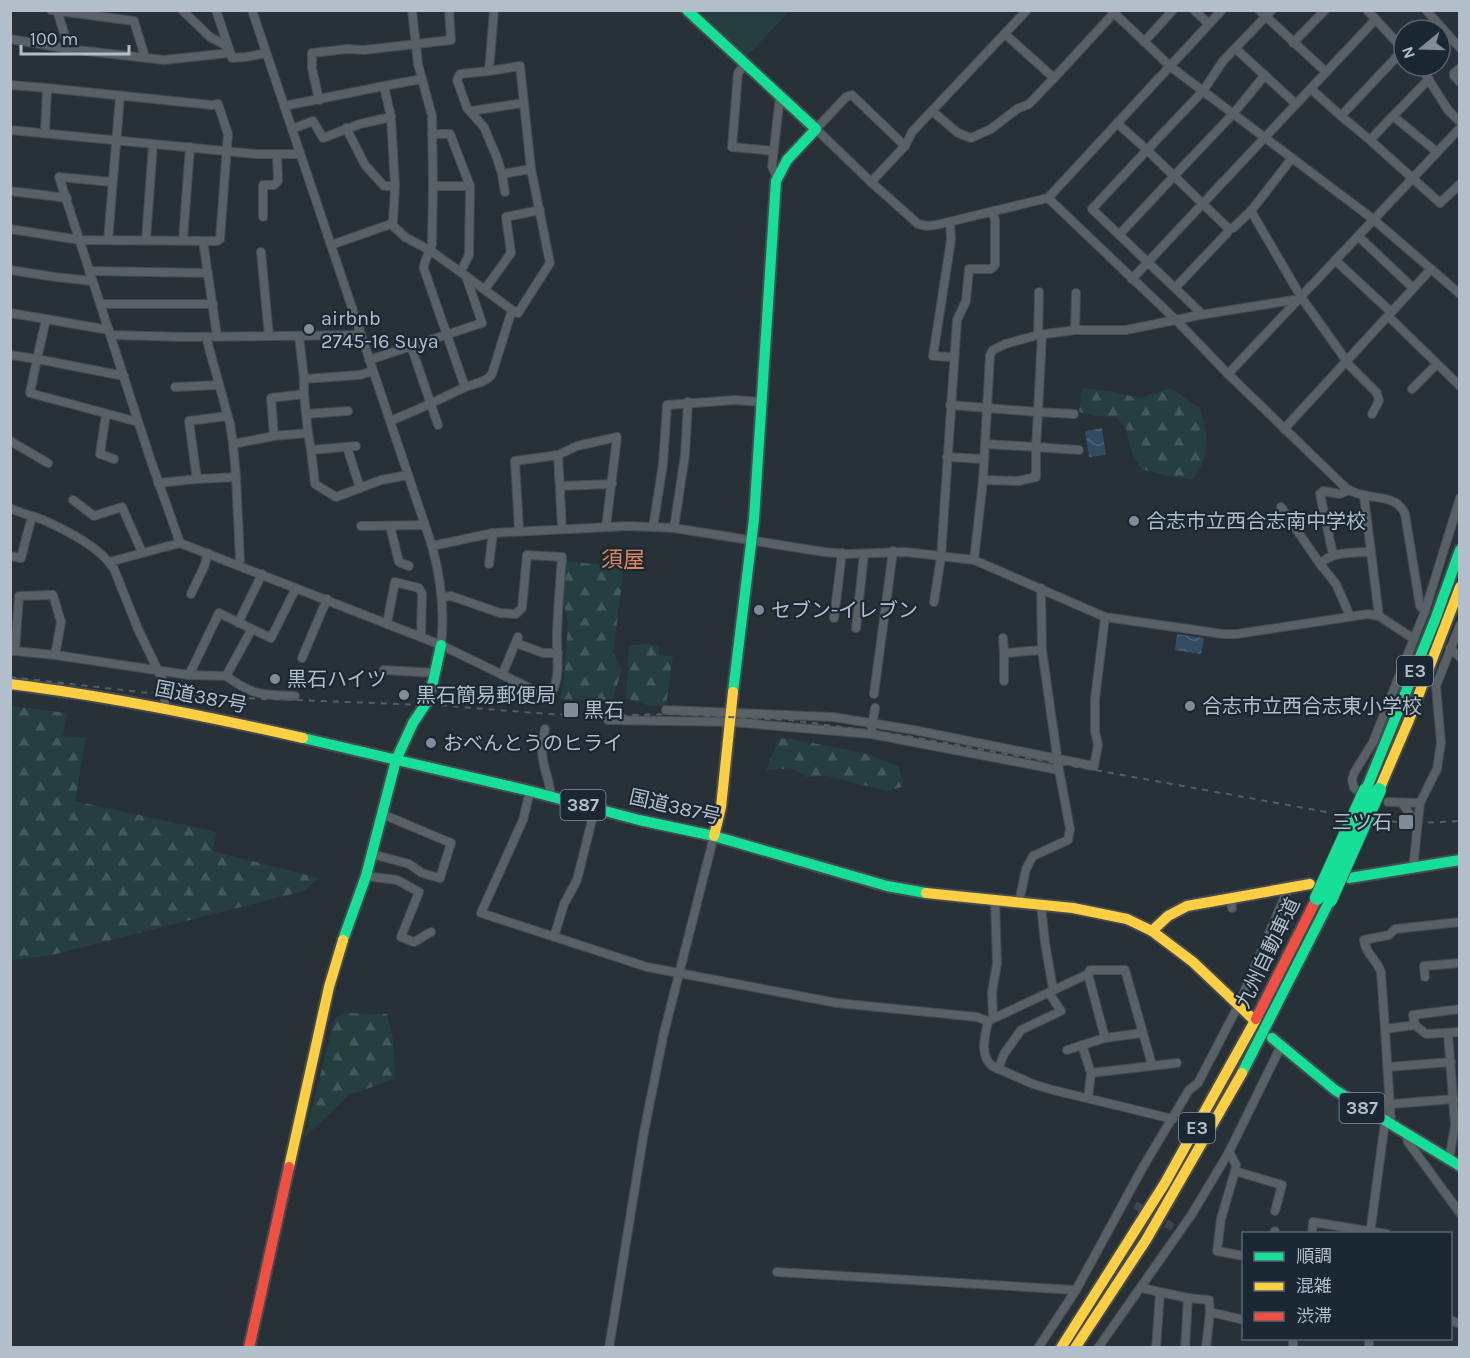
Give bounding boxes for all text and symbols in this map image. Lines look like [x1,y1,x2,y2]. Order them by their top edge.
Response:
scale bar [21,18,129,56]
north arrow [1392,18,1452,78]
text: 100 m [30,28,78,50]
text: N [1397,44,1419,61]
place label: airbnb 2745-16 Suya [321,307,439,353]
marker: airbnb 2745-16 Suya [302,322,316,336]
place label: 合志市立西合志南中学校 [1146,510,1366,533]
marker: 合志市立西合志南中学校 [1127,514,1141,528]
district label: 須屋 [601,547,645,573]
place label: セブン-イレブン [771,599,918,622]
marker: セブン-イレブン [752,603,766,617]
road number: E3 [1397,656,1433,686]
place label: 黒石ハイツ [287,668,387,691]
marker: 黒石ハイツ [268,672,282,686]
street label: 国道387号 [153,677,249,717]
place label: 黒石簡易郵便局 [416,684,556,707]
marker: 黒石簡易郵便局 [397,688,411,702]
place label: 合志市立西合志東小学校 [1202,695,1422,718]
place label: 黒石 [584,699,624,722]
marker: 合志市立西合志東小学校 [1183,699,1197,713]
marker: 黒石 [562,701,580,719]
place label: おべんとうのヒライ [443,732,623,755]
marker: おべんとうのヒライ [424,736,438,750]
street label: 国道387号 [627,785,723,829]
road number: 387 [560,790,606,820]
place label: 三ツ石 [1332,811,1392,834]
marker: 三ツ石 [1397,813,1415,831]
street label: 九州自動車道 [1231,894,1305,1012]
road number: 387 [1340,1093,1384,1123]
road number: E3 [1179,1113,1215,1143]
legend [1242,1232,1452,1340]
text: 順調 [1296,1245,1332,1267]
text: 混雑 [1296,1275,1332,1297]
text: 渋滞 [1296,1305,1332,1327]

